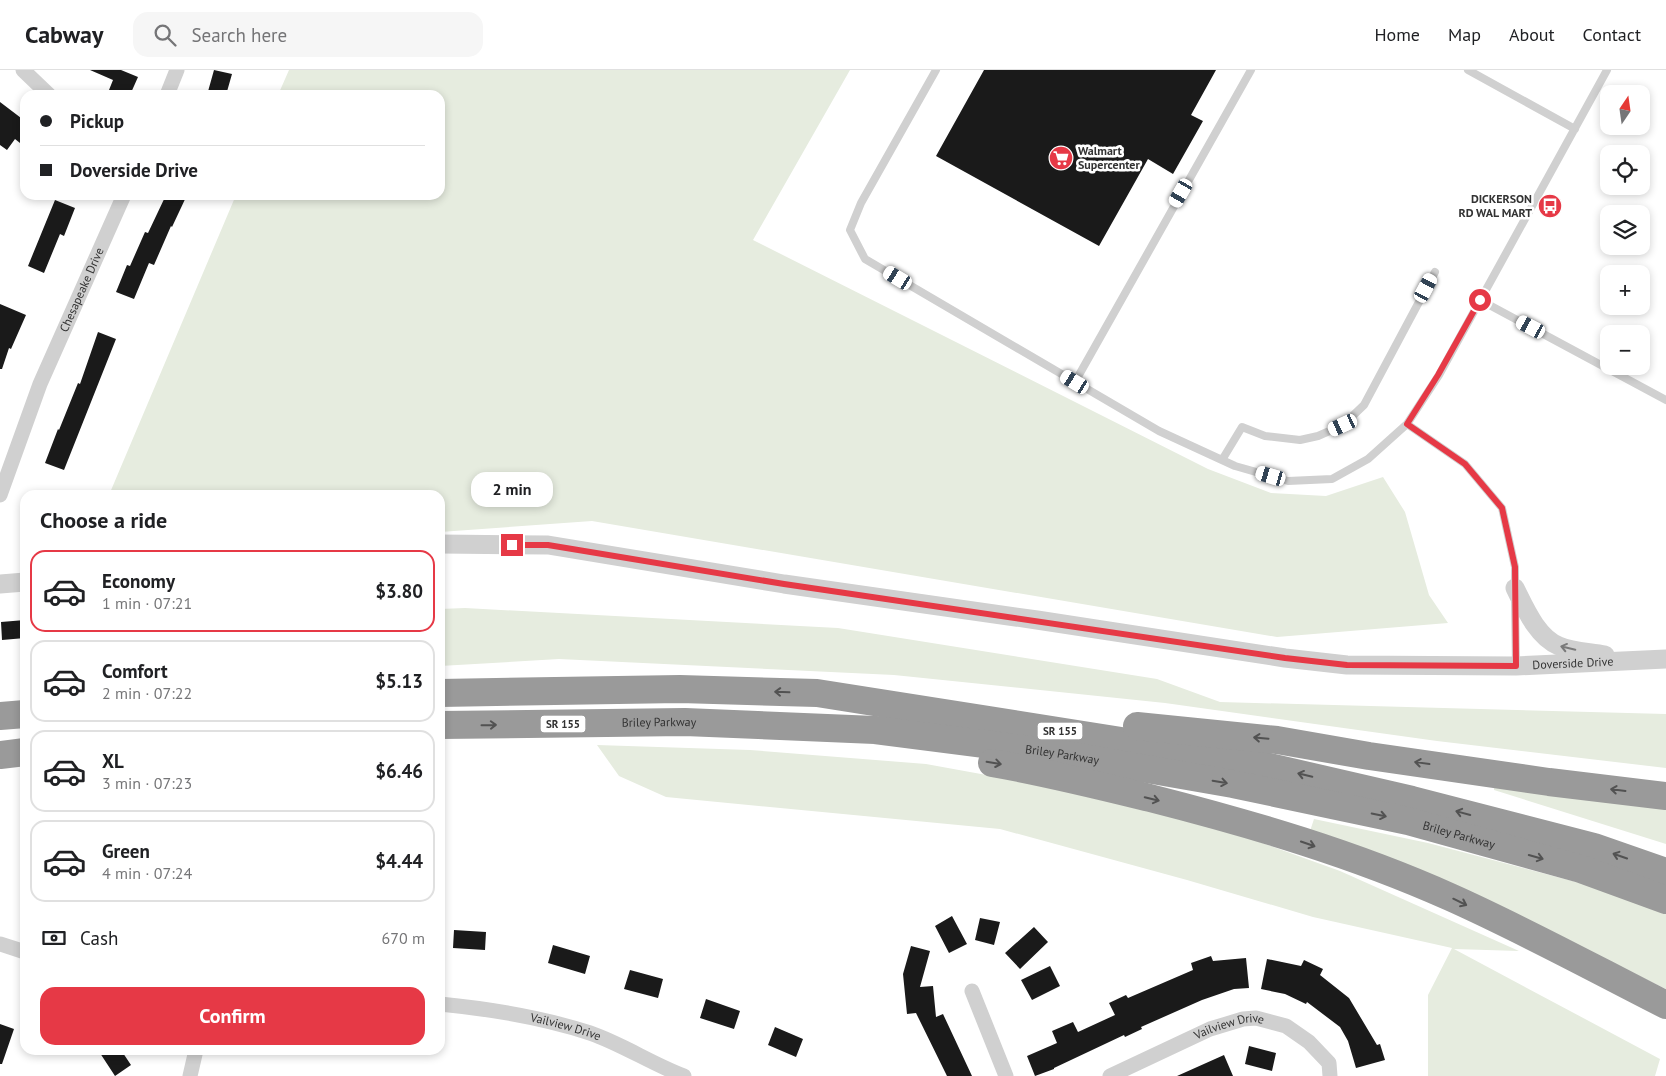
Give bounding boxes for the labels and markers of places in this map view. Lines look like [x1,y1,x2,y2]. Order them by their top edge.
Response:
place label: Walmart Supercenter [1078,143,1140,172]
supermarket icon: Walmart Supercenter [1048,145,1074,171]
place label: DICKERSON RD WAL MART [1458,191,1532,220]
bus stop icon: DICKERSON RD WAL MART [1537,193,1563,219]

